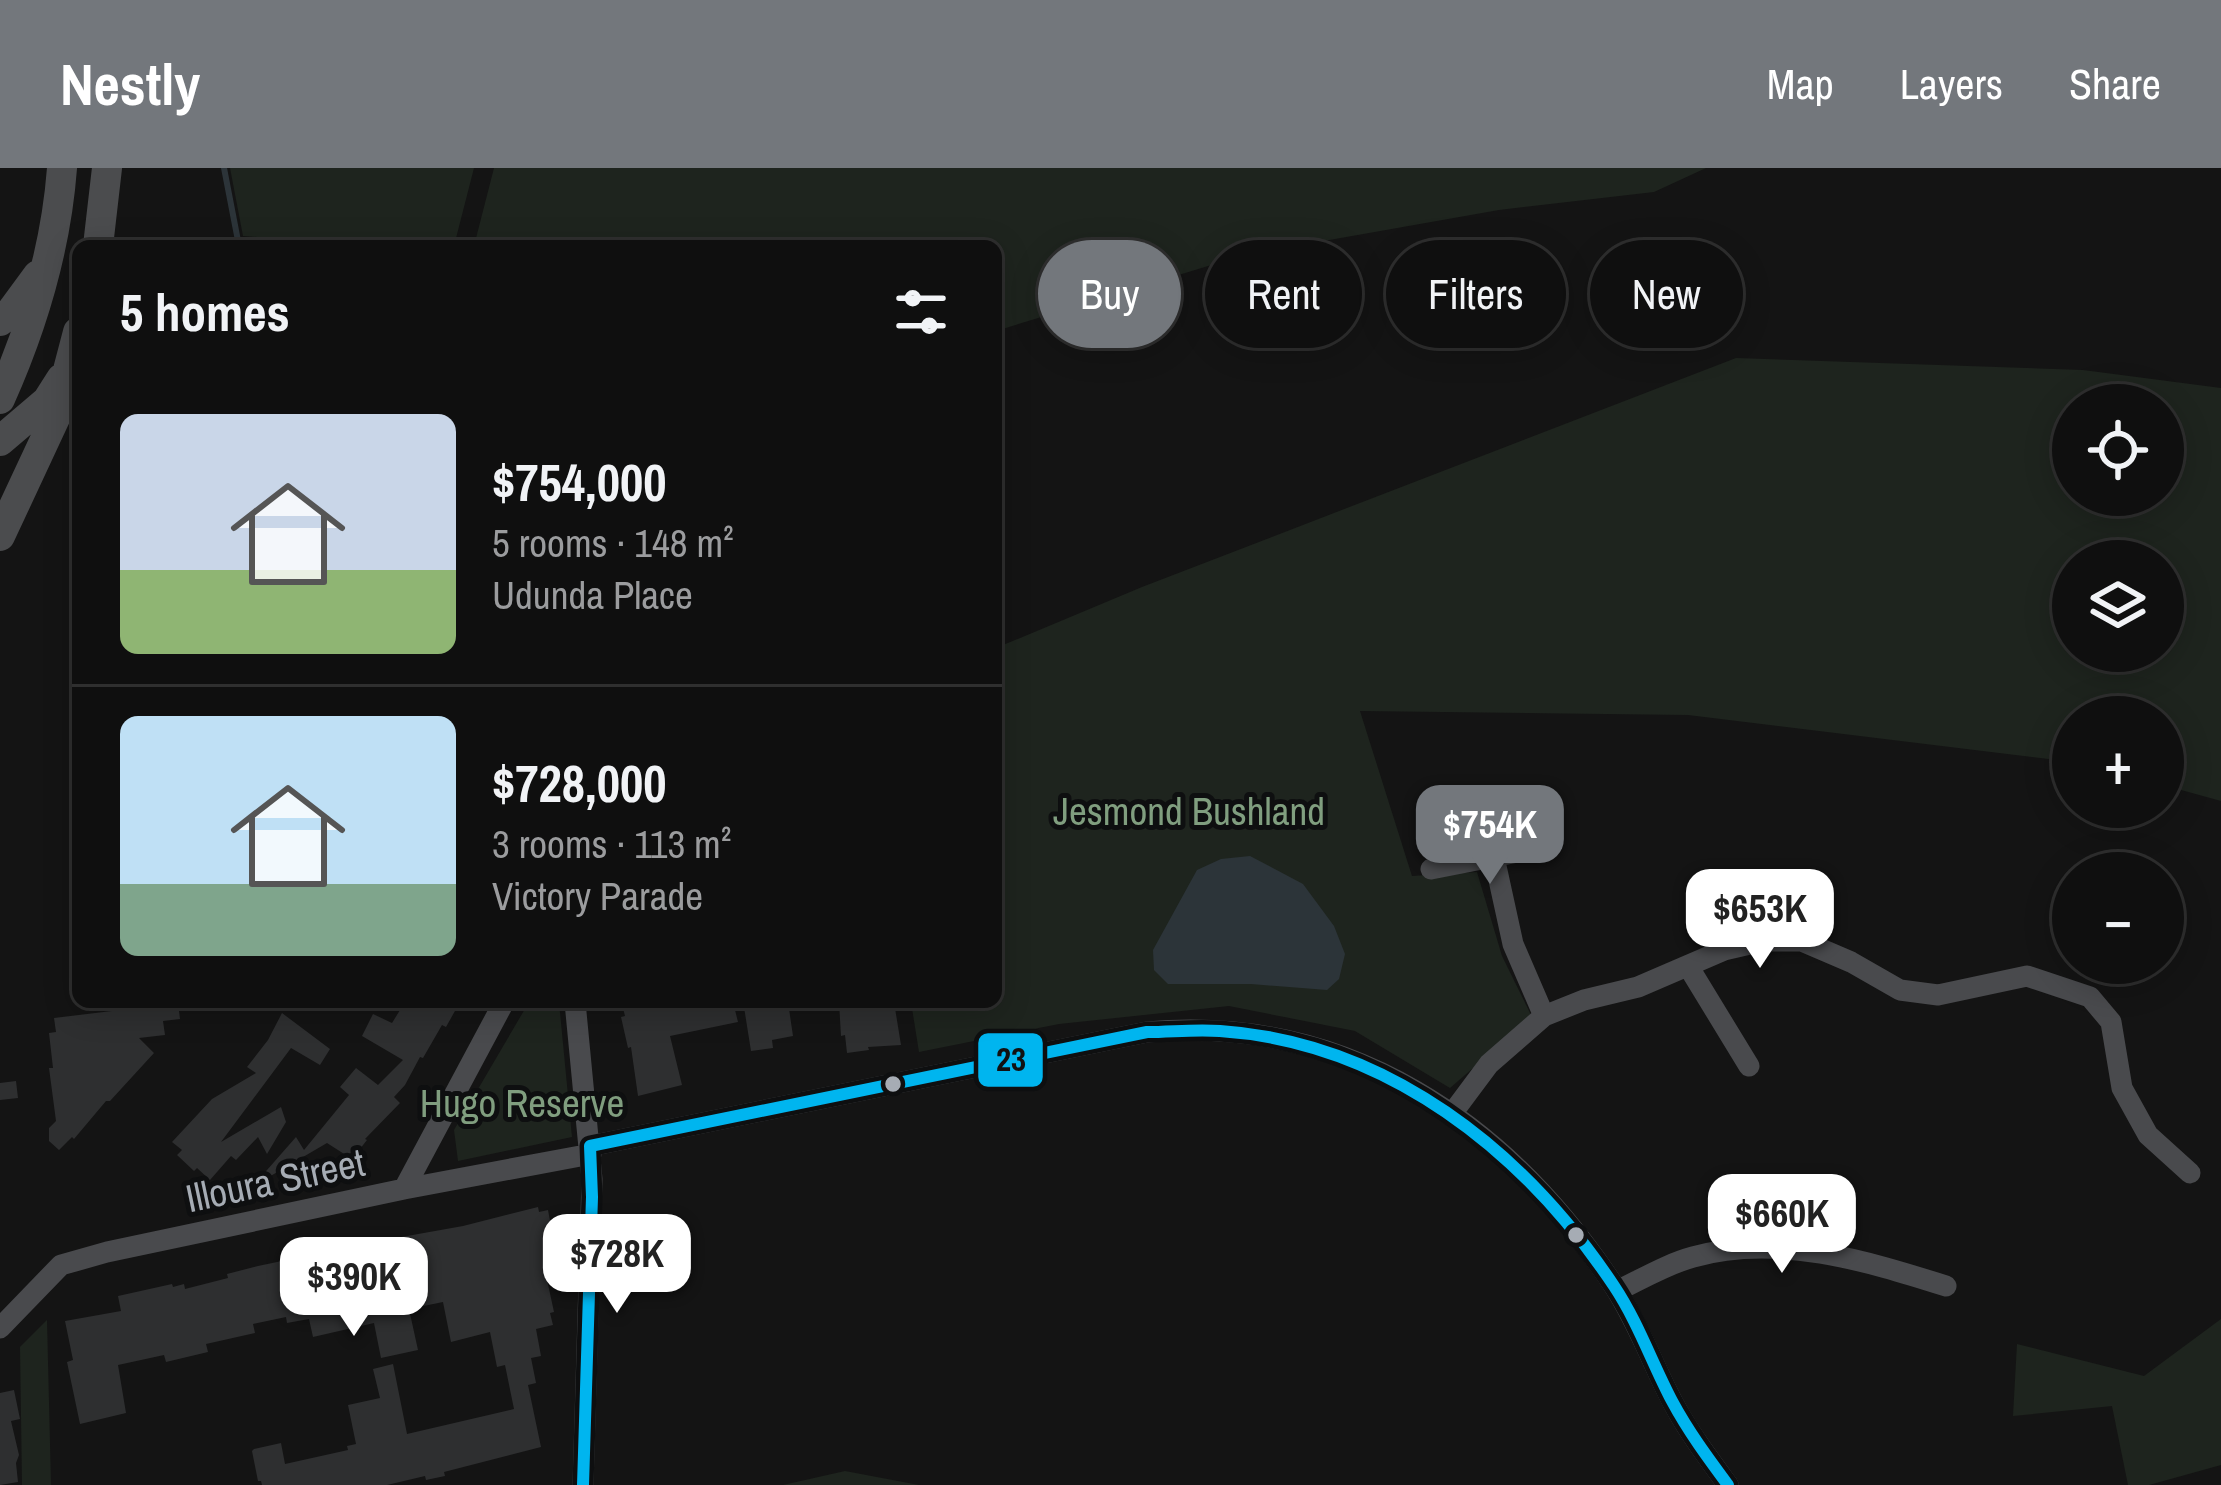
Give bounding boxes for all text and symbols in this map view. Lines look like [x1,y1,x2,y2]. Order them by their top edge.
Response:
text: Nestly [60,46,200,123]
text: Map [1767,56,1834,112]
text: Layers [1900,56,2003,112]
text: Share [2069,56,2161,112]
chip: Buy [1038,240,1181,348]
chip: Rent [1205,240,1362,348]
chip: Filters [1386,240,1566,348]
chip: New [1590,240,1743,348]
text: 5 homes [120,278,290,347]
icon: filters [888,279,954,345]
map controls [2052,384,2184,984]
button: locate [2052,384,2184,516]
text: $754,000 [492,448,666,517]
icon: home [216,462,360,606]
text: 5 rooms · 148 m² [492,517,734,569]
button: layers [2052,540,2184,672]
text: Udunda Place [492,569,693,621]
button: + [2052,696,2184,828]
text: $728,000 [492,749,666,818]
icon: home [216,764,360,908]
park label: Jesmond Bushland [1053,785,1325,837]
pin: $754K [1406,785,1574,887]
text: $754K [1443,798,1537,850]
text: 3 rooms · 113 m² [492,818,731,870]
button: − [2052,852,2184,984]
pin: $653K [1676,869,1844,971]
text: Victory Parade [492,870,703,922]
text: $653K [1713,882,1807,934]
line badge: 23 [976,1031,1045,1089]
text: 23 [996,1037,1026,1081]
unlabelled marker [882,1073,904,1095]
park label: Hugo Reserve [420,1077,624,1129]
street label: Illoura Street [181,1136,369,1224]
pin: $660K [1698,1174,1866,1276]
text: $660K [1735,1187,1829,1239]
pin: $728K [533,1214,701,1316]
unlabelled marker [1565,1224,1587,1246]
text: $728K [570,1227,664,1279]
pin: $390K [270,1237,438,1339]
text: $390K [307,1250,401,1302]

